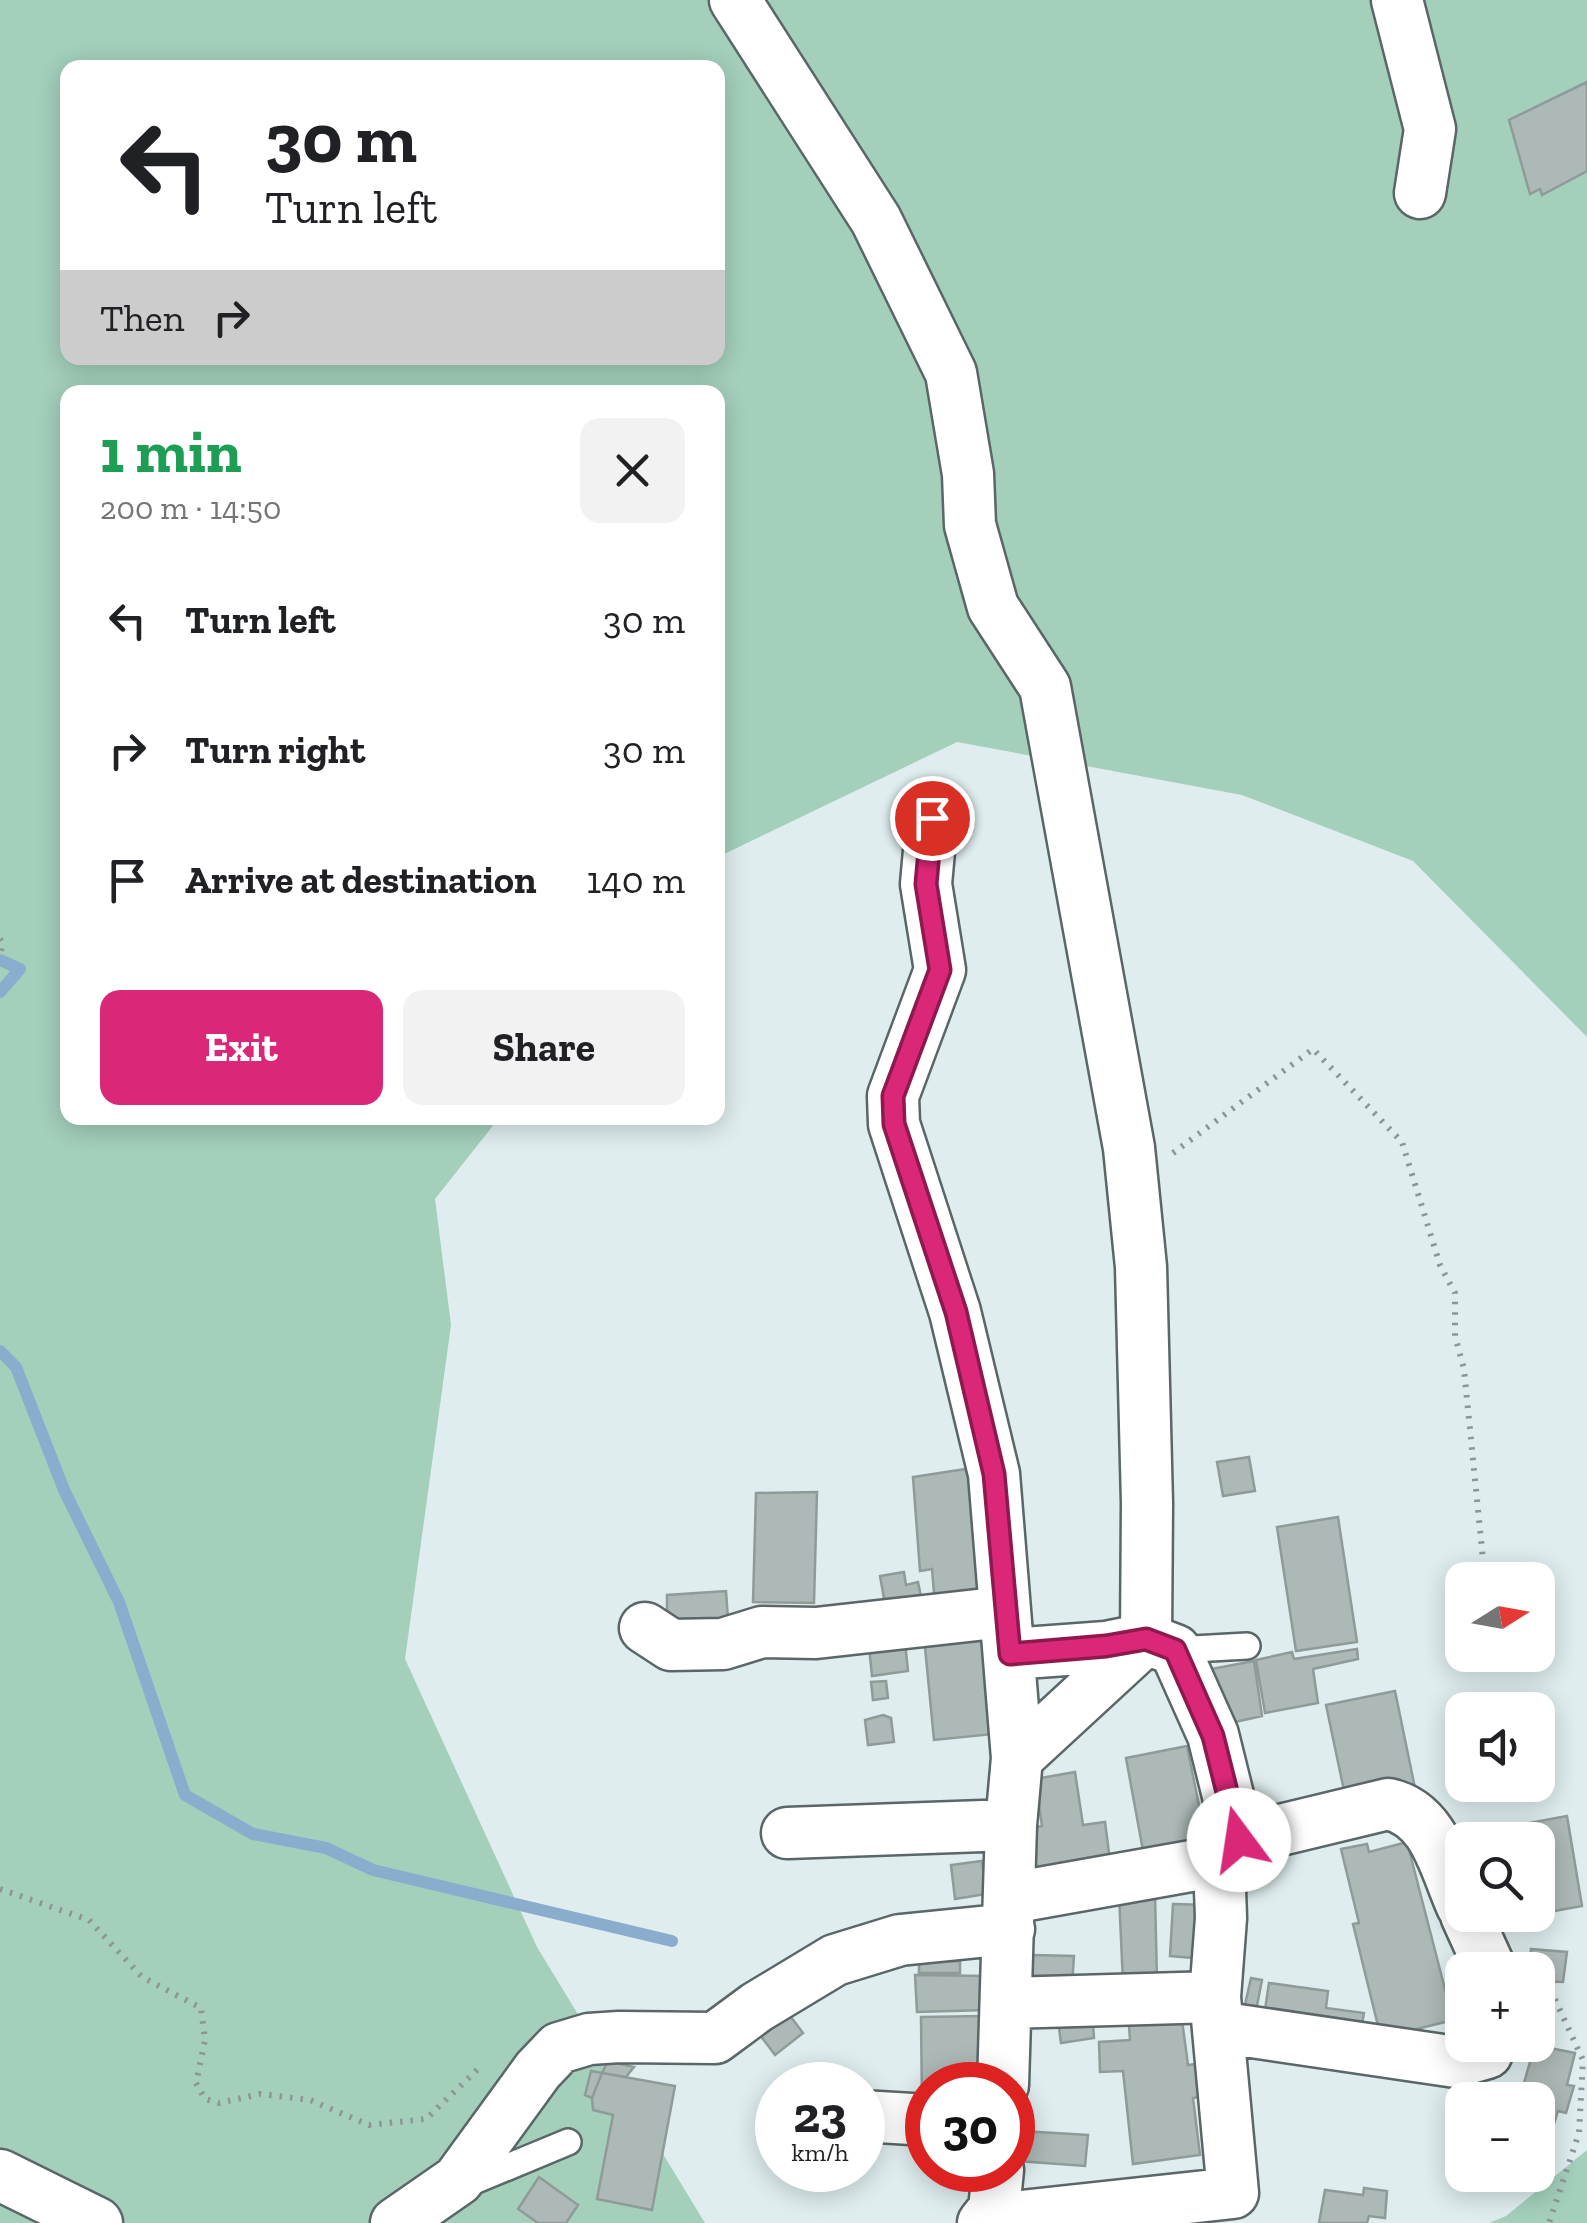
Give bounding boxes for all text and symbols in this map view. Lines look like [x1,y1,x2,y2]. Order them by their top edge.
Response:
text: 30 m [265,96,417,180]
icon: left [100,100,230,230]
text: Turn left [265,181,437,235]
icon: right [204,290,259,345]
text: Then [100,295,184,341]
text: 1 min [100,415,242,487]
button: close [580,418,685,523]
text: 200 m · 14:50 [100,489,281,527]
icon: left [100,593,155,648]
text: Turn left [185,597,336,643]
text: 30 m [603,597,685,643]
icon: right [100,723,155,778]
text: Turn right [185,727,365,773]
text: 30 m [603,727,685,773]
pin [890,776,975,861]
icon: arrive [905,791,960,846]
icon: arrive [100,853,155,908]
text: Arrive at destination [185,857,536,903]
text: 140 m [587,857,685,903]
button: Exit [100,990,383,1105]
button: Share [403,990,685,1105]
north arrow [1445,1562,1555,1672]
map controls [1445,1562,1555,2192]
button: sound [1445,1692,1555,1802]
position arrow [1187,1788,1291,1892]
button: search [1445,1822,1555,1932]
button: + [1445,1952,1555,2062]
speed limit sign: 30 [905,2062,1035,2192]
button: − [1445,2082,1555,2192]
text: 23 [793,2085,847,2145]
text: km/h [791,2137,849,2167]

